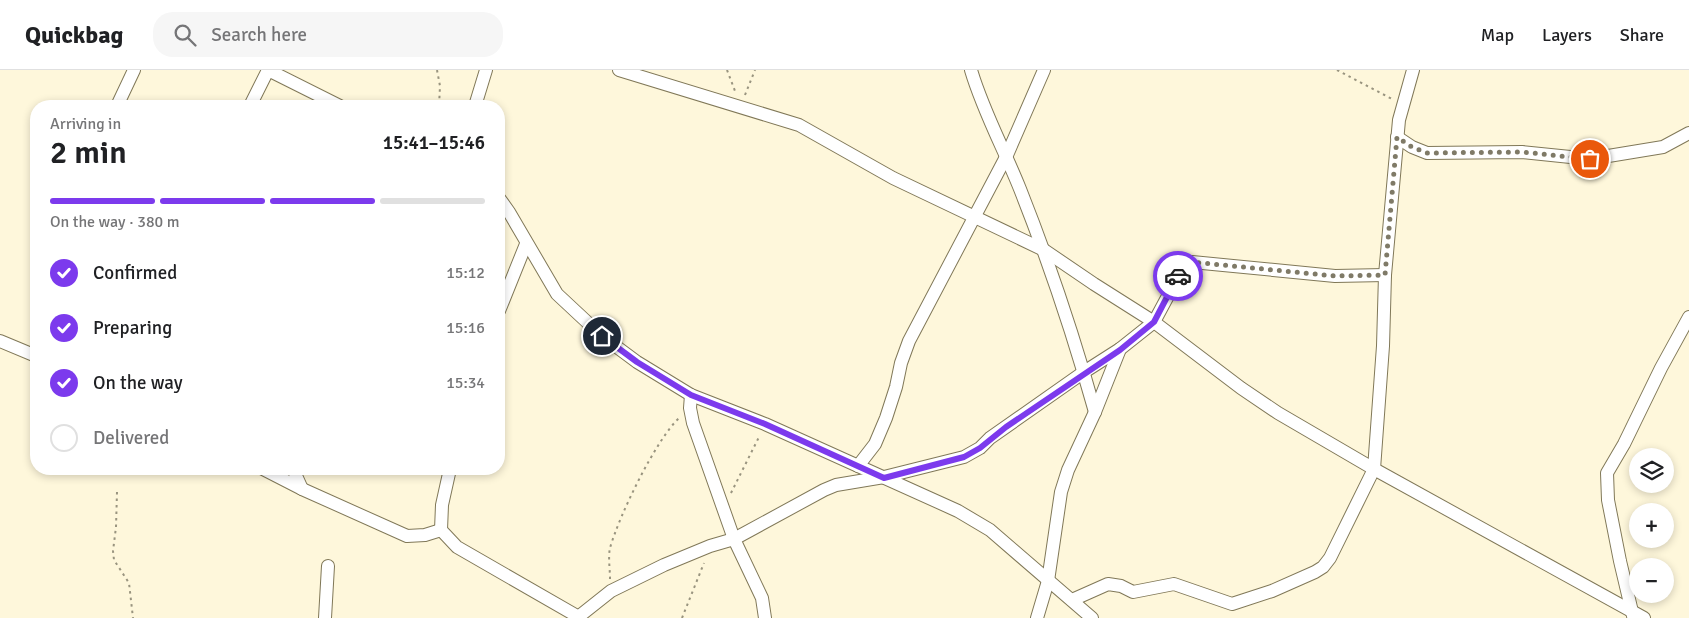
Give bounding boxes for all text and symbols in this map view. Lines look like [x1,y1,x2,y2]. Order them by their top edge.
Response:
search box [153,12,503,57]
text: Quickbag [25,20,123,50]
icon: search [171,21,199,49]
text: Search here [211,23,307,47]
text: Map [1481,24,1514,46]
text: Layers [1542,24,1592,46]
text: Share [1620,24,1664,46]
text: Arriving in [50,114,121,134]
text: 15:41–15:46 [383,131,485,155]
text: 2 min [50,133,127,172]
pin [1569,138,1611,180]
icon: bag [1576,145,1604,173]
text: On the way · 380 m [50,212,180,232]
courier [1153,251,1203,301]
icon: check [50,259,78,287]
text: Confirmed [93,261,177,285]
icon: car [1164,262,1192,290]
text: 15:12 [446,263,485,283]
icon: check [50,314,78,342]
pin [581,315,623,357]
text: Preparing [93,316,172,340]
text: 15:16 [446,318,485,338]
icon: home [588,322,616,350]
icon: check [50,369,78,397]
text: On the way [93,371,183,395]
text: 15:34 [446,373,485,393]
text: Delivered [93,426,169,450]
map controls [1629,448,1674,603]
button: layers [1629,448,1674,493]
button: + [1629,503,1674,548]
button: − [1629,558,1674,603]

